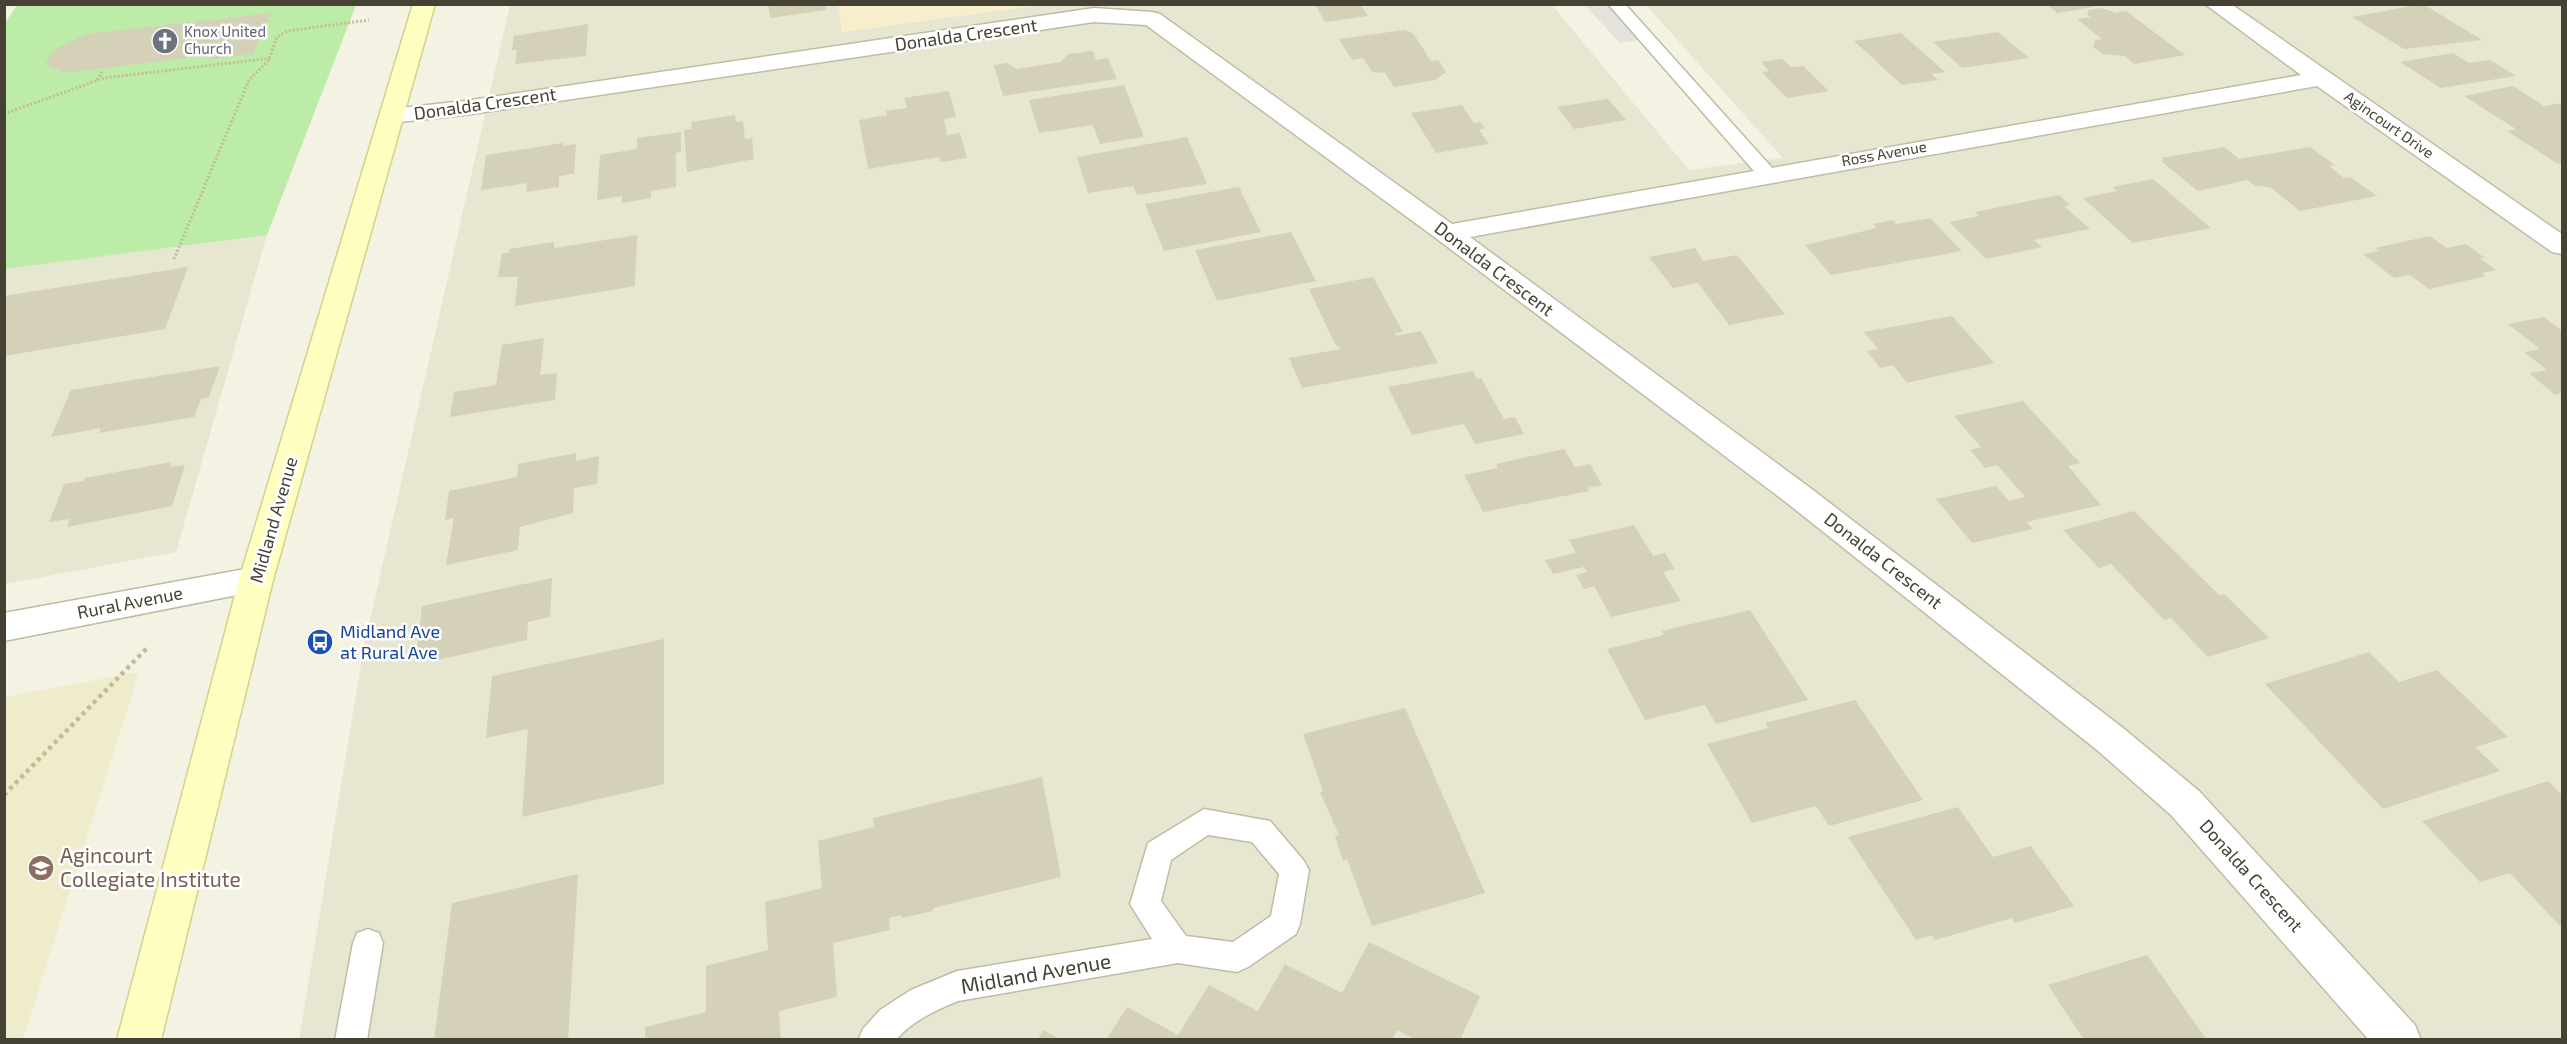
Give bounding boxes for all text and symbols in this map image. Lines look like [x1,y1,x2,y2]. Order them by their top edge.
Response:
street label: Donalda Crescent [893,13,1039,55]
place label: Knox United Church [184,22,266,57]
church icon: Knox United Church [150,26,180,56]
street label: Donalda Crescent [412,82,558,124]
street label: Agincourt Drive [2341,87,2438,162]
street label: Ross Avenue [1840,137,1928,169]
street label: Donalda Crescent [1431,216,1559,320]
street label: Midland Avenue [244,454,302,585]
street label: Donalda Crescent [1820,507,1947,613]
street label: Rural Avenue [75,581,185,623]
place label: Midland Ave at Rural Ave [340,620,440,663]
bus stop icon: Midland Ave at Rural Ave [305,627,335,657]
street label: Donalda Crescent [2195,815,2308,936]
place label: Agincourt Collegiate Institute [60,842,241,891]
school or university icon: Agincourt Collegiate Institute [26,853,56,883]
street label: Midland Avenue [959,947,1113,998]

